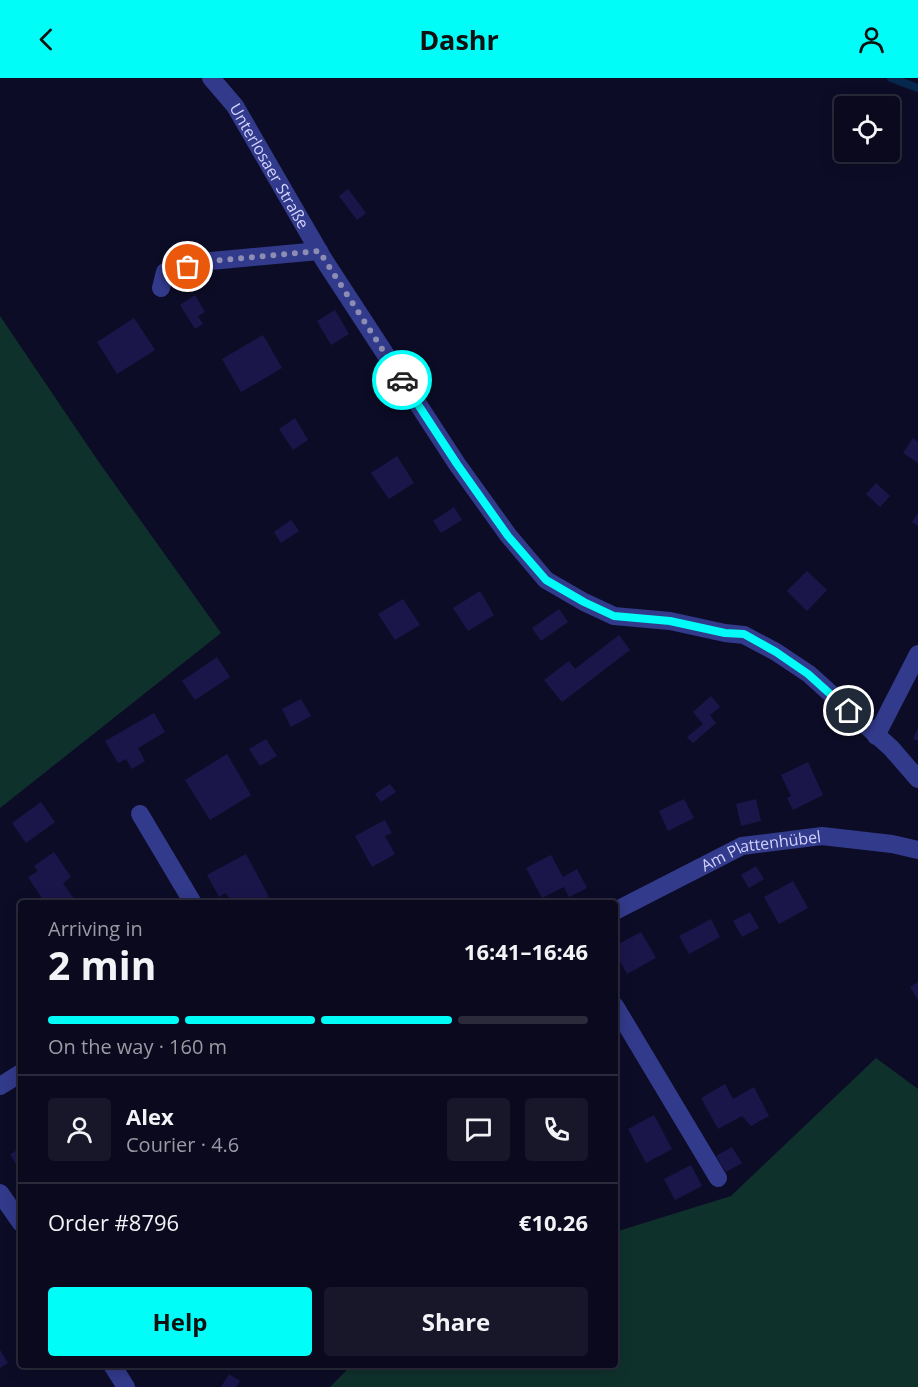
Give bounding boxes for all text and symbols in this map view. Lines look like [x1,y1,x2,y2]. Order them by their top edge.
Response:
text: Dashr [419,21,499,58]
icon: back [30,23,63,56]
icon: person [855,23,888,56]
map controls [834,96,900,162]
button: locate [834,96,900,162]
street label: Unterlosaer Straße [225,99,315,233]
pin [162,241,213,292]
icon: bag [171,250,204,283]
courier [372,350,432,410]
icon: car [386,364,419,397]
pin [823,685,874,736]
icon: home [832,694,865,727]
street label: Am Plattenhübel [697,825,822,876]
text: Arriving in [48,915,143,942]
text: 16:41–16:46 [464,936,588,966]
text: 2 min [48,938,156,991]
text: On the way · 160 m [48,1033,227,1060]
button: person [48,1098,111,1161]
button: chat [447,1098,510,1161]
button: phone [525,1098,588,1161]
text: Alex [126,1101,174,1131]
text: Courier · 4.6 [126,1131,239,1158]
text: Order #8796 [48,1207,179,1237]
text: €10.26 [519,1207,588,1237]
button: Help [48,1287,312,1356]
button: Share [324,1287,588,1356]

